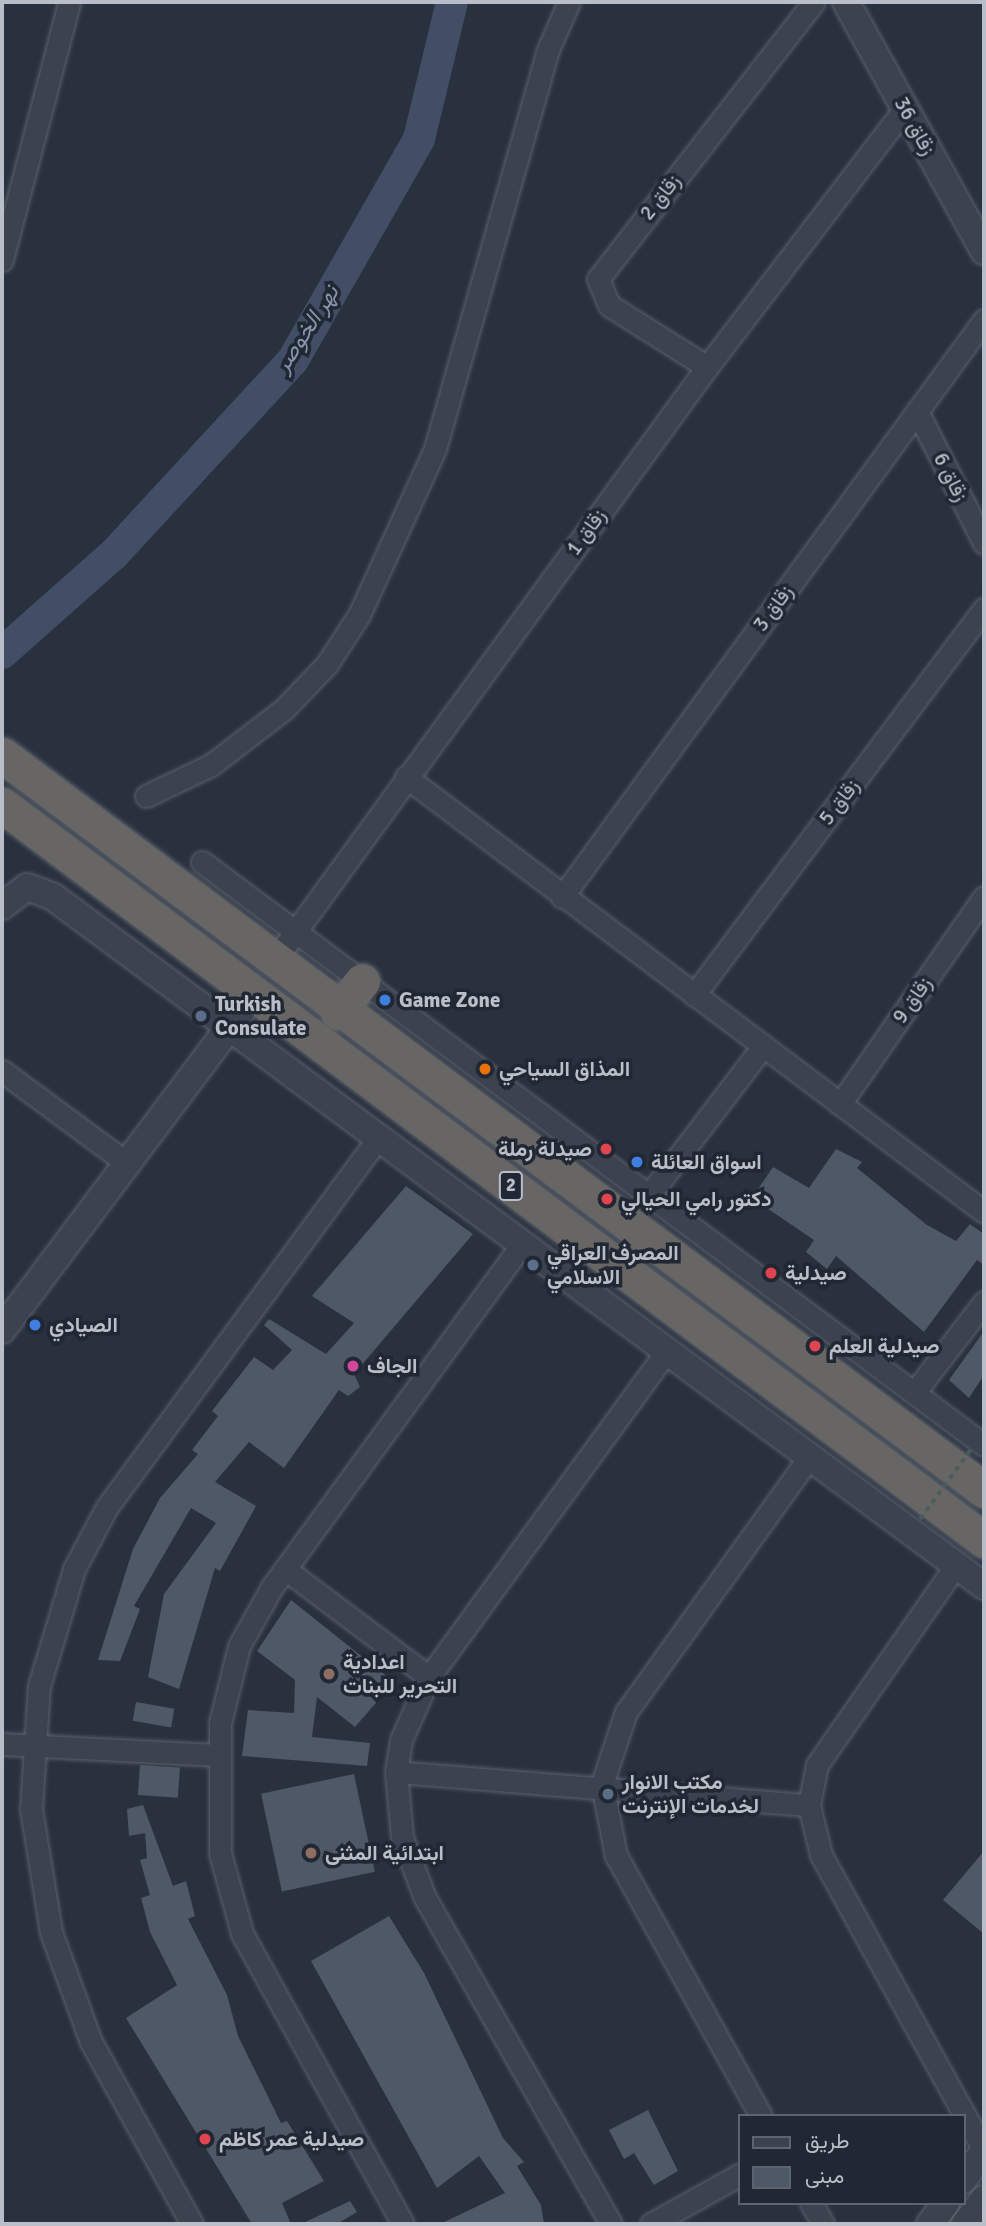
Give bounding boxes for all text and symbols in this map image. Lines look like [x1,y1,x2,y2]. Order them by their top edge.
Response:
street label: زقاق 36 [889,92,941,160]
street label: زقاق 2 [634,169,686,225]
water label: نهر الخوصر [269,280,345,378]
street label: زقاق 6 [928,448,974,506]
street label: زقاق 1 [561,504,611,560]
street label: زقاق 3 [748,580,798,636]
street label: زقاق 5 [813,774,865,830]
street label: زقاق 9 [887,972,937,1028]
place label: Game Zone [399,987,500,1013]
place label: Turkish Consulate [215,991,306,1041]
marker: Game Zone [377,992,393,1008]
marker: Turkish Consulate [193,1008,209,1024]
place label: المذاق السياحي [499,1056,630,1082]
marker: المذاق السياحي [477,1061,493,1077]
place label: صيدلة رملة [498,1136,592,1162]
marker: صيدلة رملة [598,1141,614,1157]
place label: اسواق العائلة [651,1149,762,1175]
marker: اسواق العائلة [629,1154,645,1170]
road number: 2 [499,1170,523,1202]
place label: دكتور رامي الحيالي [621,1186,771,1212]
marker: دكتور رامي الحيالي [599,1191,615,1207]
place label: المصرف العراقي الاسلامي [547,1240,679,1290]
marker: المصرف العراقي الاسلامي [525,1257,541,1273]
place label: صيدلية [785,1260,847,1286]
marker: صيدلية [763,1265,779,1281]
place label: الصيادي [49,1312,118,1338]
marker: الصيادي [27,1317,43,1333]
place label: صيدلية العلم [829,1333,939,1359]
marker: صيدلية العلم [807,1338,823,1354]
place label: الجاف [367,1353,417,1379]
marker: الجاف [345,1358,361,1374]
place label: اعدادية التحرير للبنات [343,1649,457,1699]
marker: اعدادية التحرير للبنات [321,1666,337,1682]
place label: مكتب الانوار لخدمات الإنترنت [622,1769,759,1819]
marker: مكتب الانوار لخدمات الإنترنت [600,1786,616,1802]
place label: ابتدائية المثنى [325,1840,444,1866]
marker: ابتدائية المثنى [303,1845,319,1861]
legend [738,2114,965,2205]
place label: صيدلية عمر كاظم [219,2126,364,2152]
text: طريق [805,2128,850,2154]
marker: صيدلية عمر كاظم [197,2131,213,2147]
text: مبنى [805,2163,844,2189]

